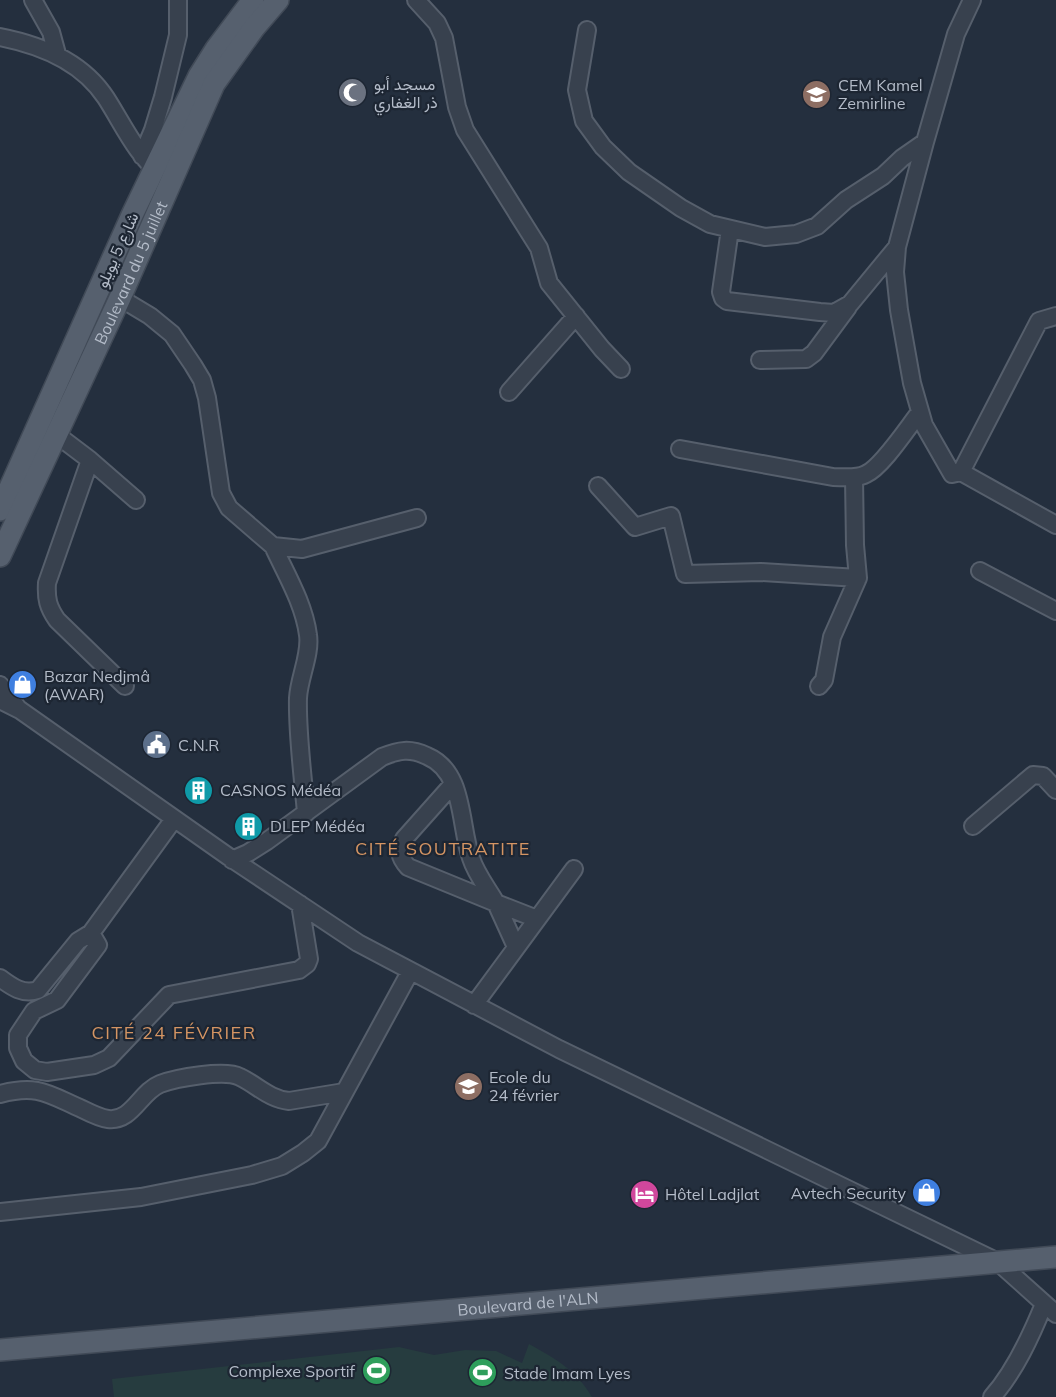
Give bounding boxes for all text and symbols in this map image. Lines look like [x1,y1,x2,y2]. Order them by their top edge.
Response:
place label: مسجد أبو ذر الغفاري [374,74,438,116]
place label: CEM Kamel Zemirline [838,75,923,113]
mosque icon: مسجد أبو ذر الغفاري [337,77,369,109]
school or university icon: CEM Kamel Zemirline [801,78,833,110]
street label: Boulevard du 5 juillet [90,198,171,347]
street label: شارع 5 يويلو [92,209,144,292]
place label: Bazar Nedjmâ (AWAR) [44,666,150,704]
shop icon: Bazar Nedjmâ (AWAR) [7,669,39,701]
public building icon: C.N.R [141,729,173,761]
place label: C.N.R [178,735,219,755]
building icon: CASNOS Médéa [183,774,215,806]
place label: CASNOS Médéa [220,780,341,800]
building icon: DLEP Médéa [233,810,265,842]
place label: DLEP Médéa [270,816,365,836]
district label: CITÉ SOUTRATITE [355,837,531,860]
district label: CITÉ 24 FÉVRIER [91,1021,257,1044]
place label: Ecole du 24 février [489,1067,559,1105]
school or university icon: Ecole du 24 février [452,1070,484,1102]
shop icon: Avtech Security [911,1177,943,1209]
hotel icon: Hôtel Ladjlat [628,1178,660,1210]
place label: Avtech Security [791,1183,906,1203]
place label: Hôtel Ladjlat [665,1184,760,1204]
street label: Boulevard de l'ALN [457,1287,599,1320]
sports icon: Complexe Sportif [360,1355,392,1387]
sports icon: Stade Imam Lyes [467,1357,499,1389]
place label: Complexe Sportif [228,1361,356,1381]
place label: Stade Imam Lyes [504,1363,631,1383]

